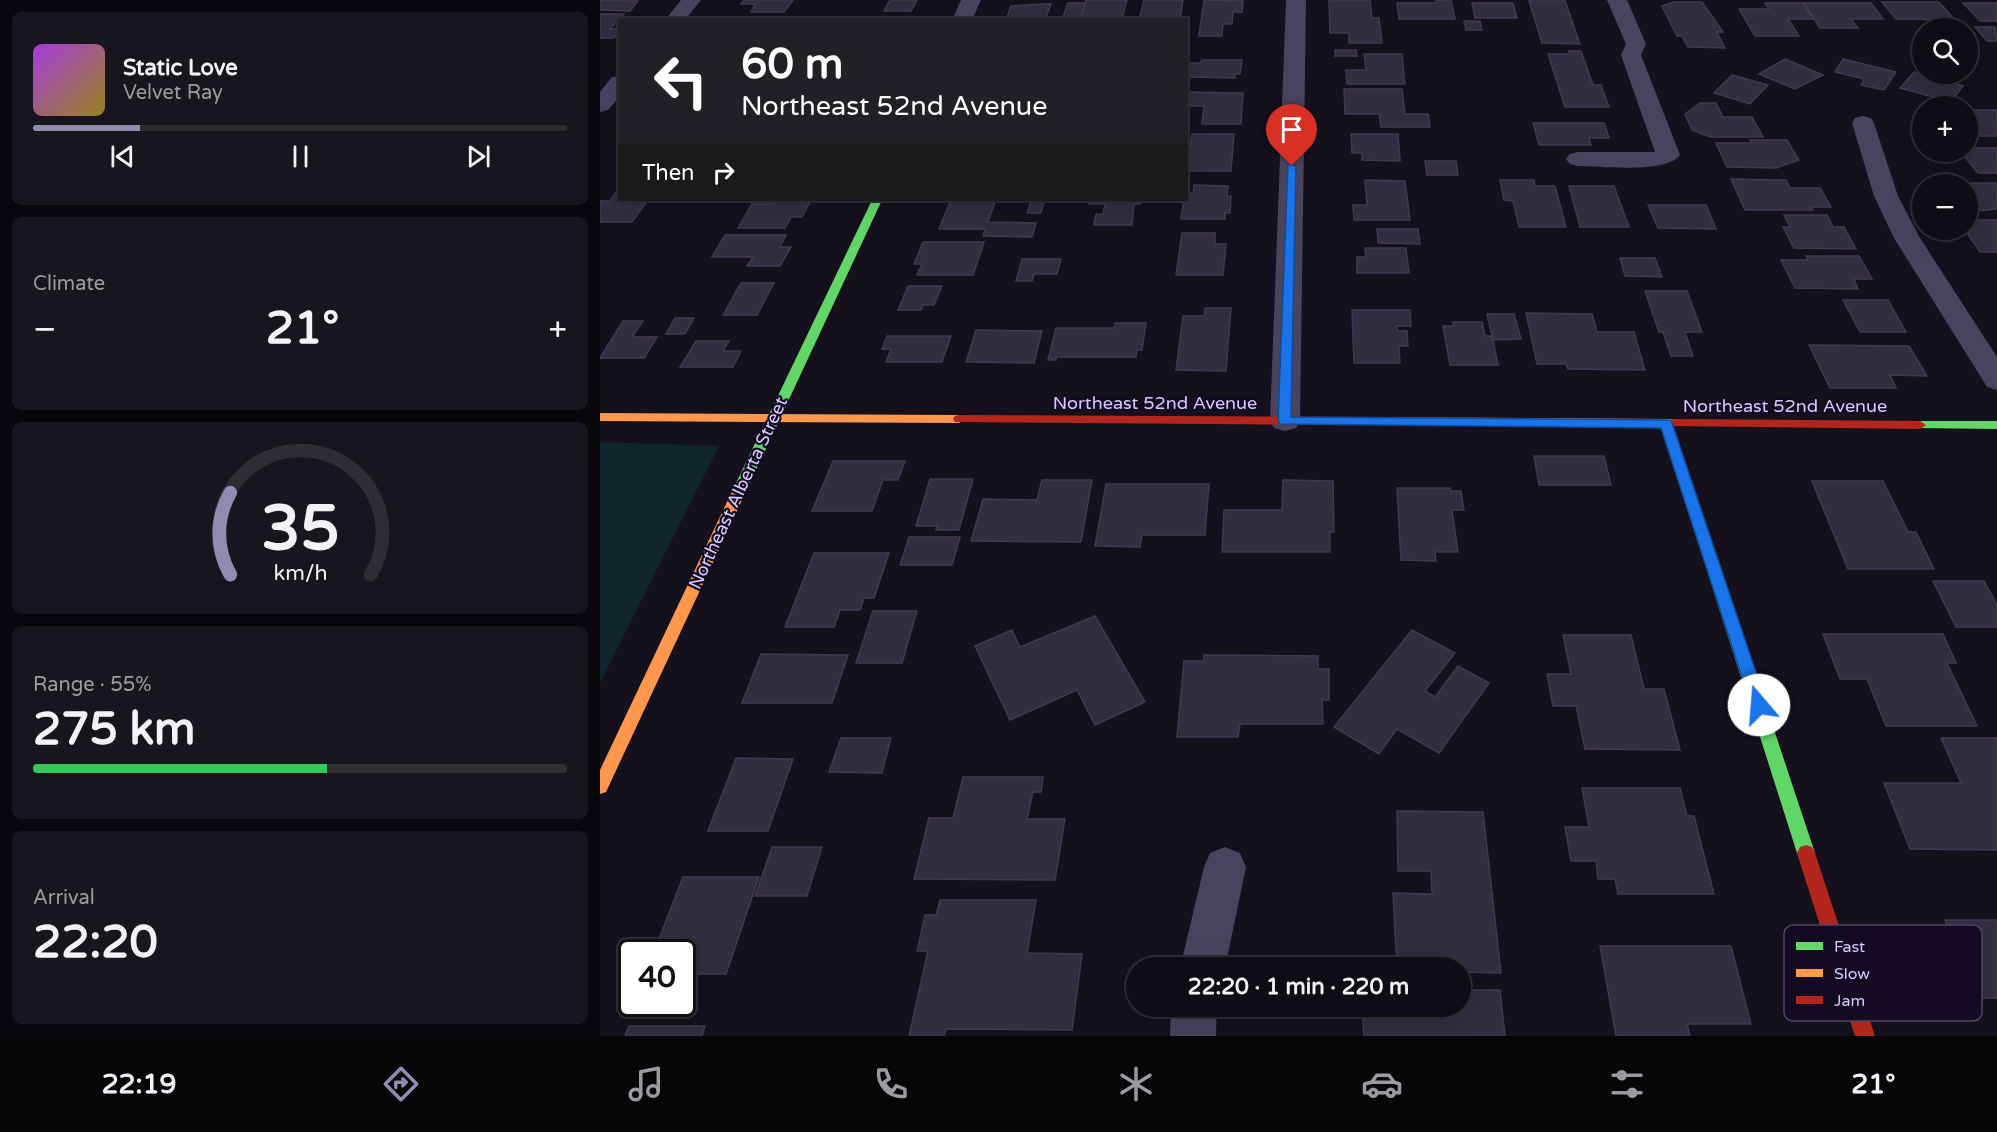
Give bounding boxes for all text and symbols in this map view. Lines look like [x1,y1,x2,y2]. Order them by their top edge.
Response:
map controls [1912,18,1978,240]
button: search [1912,18,1978,84]
text: 60 m [741,39,843,90]
icon: left [642,42,720,120]
text: Static Love [123,55,238,81]
text: Velvet Ray [123,81,223,105]
text: Northeast 52nd Avenue [741,90,1048,123]
button: + [1912,96,1978,162]
pin [1266,104,1317,166]
icon: arrive [1275,113,1308,146]
icon: previous [106,140,139,173]
icon: pause [284,140,317,173]
icon: next [462,140,495,173]
icon: right [707,156,740,189]
text: Then [642,160,695,186]
button: − [1912,174,1978,240]
text: Climate [33,272,105,296]
text: 21° [266,302,339,356]
text: − [33,310,57,349]
text: + [548,310,567,349]
street label: Northeast 52nd Avenue [1053,392,1257,414]
street label: Northeast Alberta Street [684,393,792,593]
street label: Northeast 52nd Avenue [1683,395,1887,417]
text: 35 [261,492,339,567]
text: km/h [273,560,327,586]
text: Range · 55% [33,673,152,697]
position arrow [1727,673,1791,737]
text: 275 km [33,703,195,757]
text: Arrival [33,886,95,910]
text: 22:20 [33,916,158,970]
legend [1784,925,1982,1021]
text: Fast [1834,937,1865,957]
speed limit sign: 40 [618,939,696,1017]
text: Slow [1834,964,1870,984]
text: 22:20 · 1 min · 220 m [1188,974,1409,1000]
text: Jam [1834,991,1865,1011]
icon: directions [380,1063,422,1105]
icon: music [625,1063,667,1105]
icon: phone [870,1063,912,1105]
icon: climate [1115,1063,1157,1105]
icon: car [1361,1063,1403,1105]
icon: filters [1606,1063,1648,1105]
text: 22:19 [102,1068,176,1101]
text: 21° [1851,1068,1895,1101]

